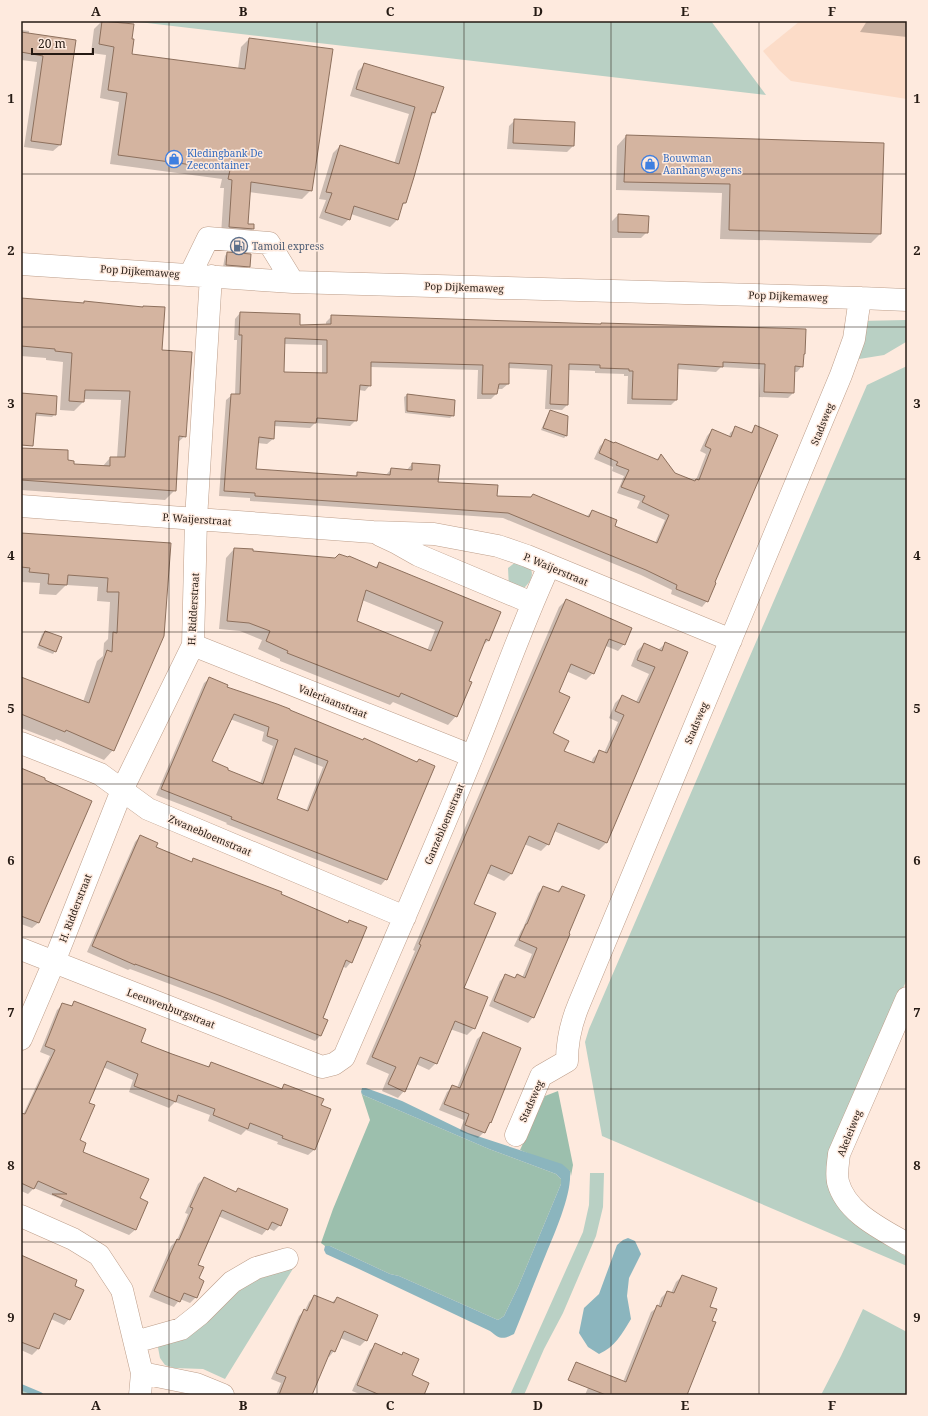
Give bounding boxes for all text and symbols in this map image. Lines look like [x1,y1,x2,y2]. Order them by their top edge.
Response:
text: A [91,2,101,20]
text: B [239,2,248,20]
text: C [386,2,395,20]
text: D [533,2,543,20]
text: E [681,2,690,20]
text: F [828,2,836,20]
scale bar [32,30,93,56]
text: 20 m [38,35,66,52]
text: 1 [7,89,15,107]
text: 1 [913,89,921,107]
place label: Kledingbank De Zeecontainer [187,146,263,172]
shop icon: Kledingbank De Zeecontainer [164,149,184,169]
place label: Bouwman Aanhangwagens [663,151,742,177]
shop icon: Bouwman Aanhangwagens [640,154,660,174]
fuel station icon: Tamoil express [229,236,249,256]
place label: Tamoil express [252,239,324,253]
text: 2 [7,241,15,259]
text: 2 [913,241,921,259]
street label: Pop Dijkemaweg [100,261,181,281]
street label: Pop Dijkemaweg [424,279,505,295]
street label: Pop Dijkemaweg [748,288,829,304]
text: 3 [7,394,15,412]
text: 3 [913,394,921,412]
street label: Stadsweg [807,400,837,447]
street label: P. Waijerstraat [162,510,232,528]
text: 4 [7,546,15,564]
text: 4 [913,546,921,564]
street label: P. Waijerstraat [522,549,591,589]
street label: H. Ridderstraat [184,572,202,646]
street label: Valeriaanstraat [296,681,370,721]
text: 5 [7,699,15,717]
street label: Stadsweg [681,699,711,746]
text: 5 [913,699,921,717]
street label: Ganzebloemstraat [421,781,468,867]
street label: Zwanebloemstraat [166,811,254,859]
text: 6 [7,851,15,869]
text: 6 [913,851,921,869]
street label: H. Ridderstraat [55,871,95,944]
street label: Leeuwenburgstraat [125,985,218,1031]
text: 7 [7,1003,15,1021]
text: 7 [913,1003,921,1021]
street label: Stadsweg [516,1077,547,1124]
street label: Akeleiweg [833,1107,865,1158]
text: 8 [7,1156,15,1174]
text: 8 [913,1156,921,1174]
text: 9 [7,1308,15,1326]
text: 9 [913,1308,921,1326]
text: A [91,1396,101,1414]
text: B [239,1396,248,1414]
text: C [386,1396,395,1414]
text: D [533,1396,543,1414]
text: E [681,1396,690,1414]
text: F [828,1396,836,1414]

